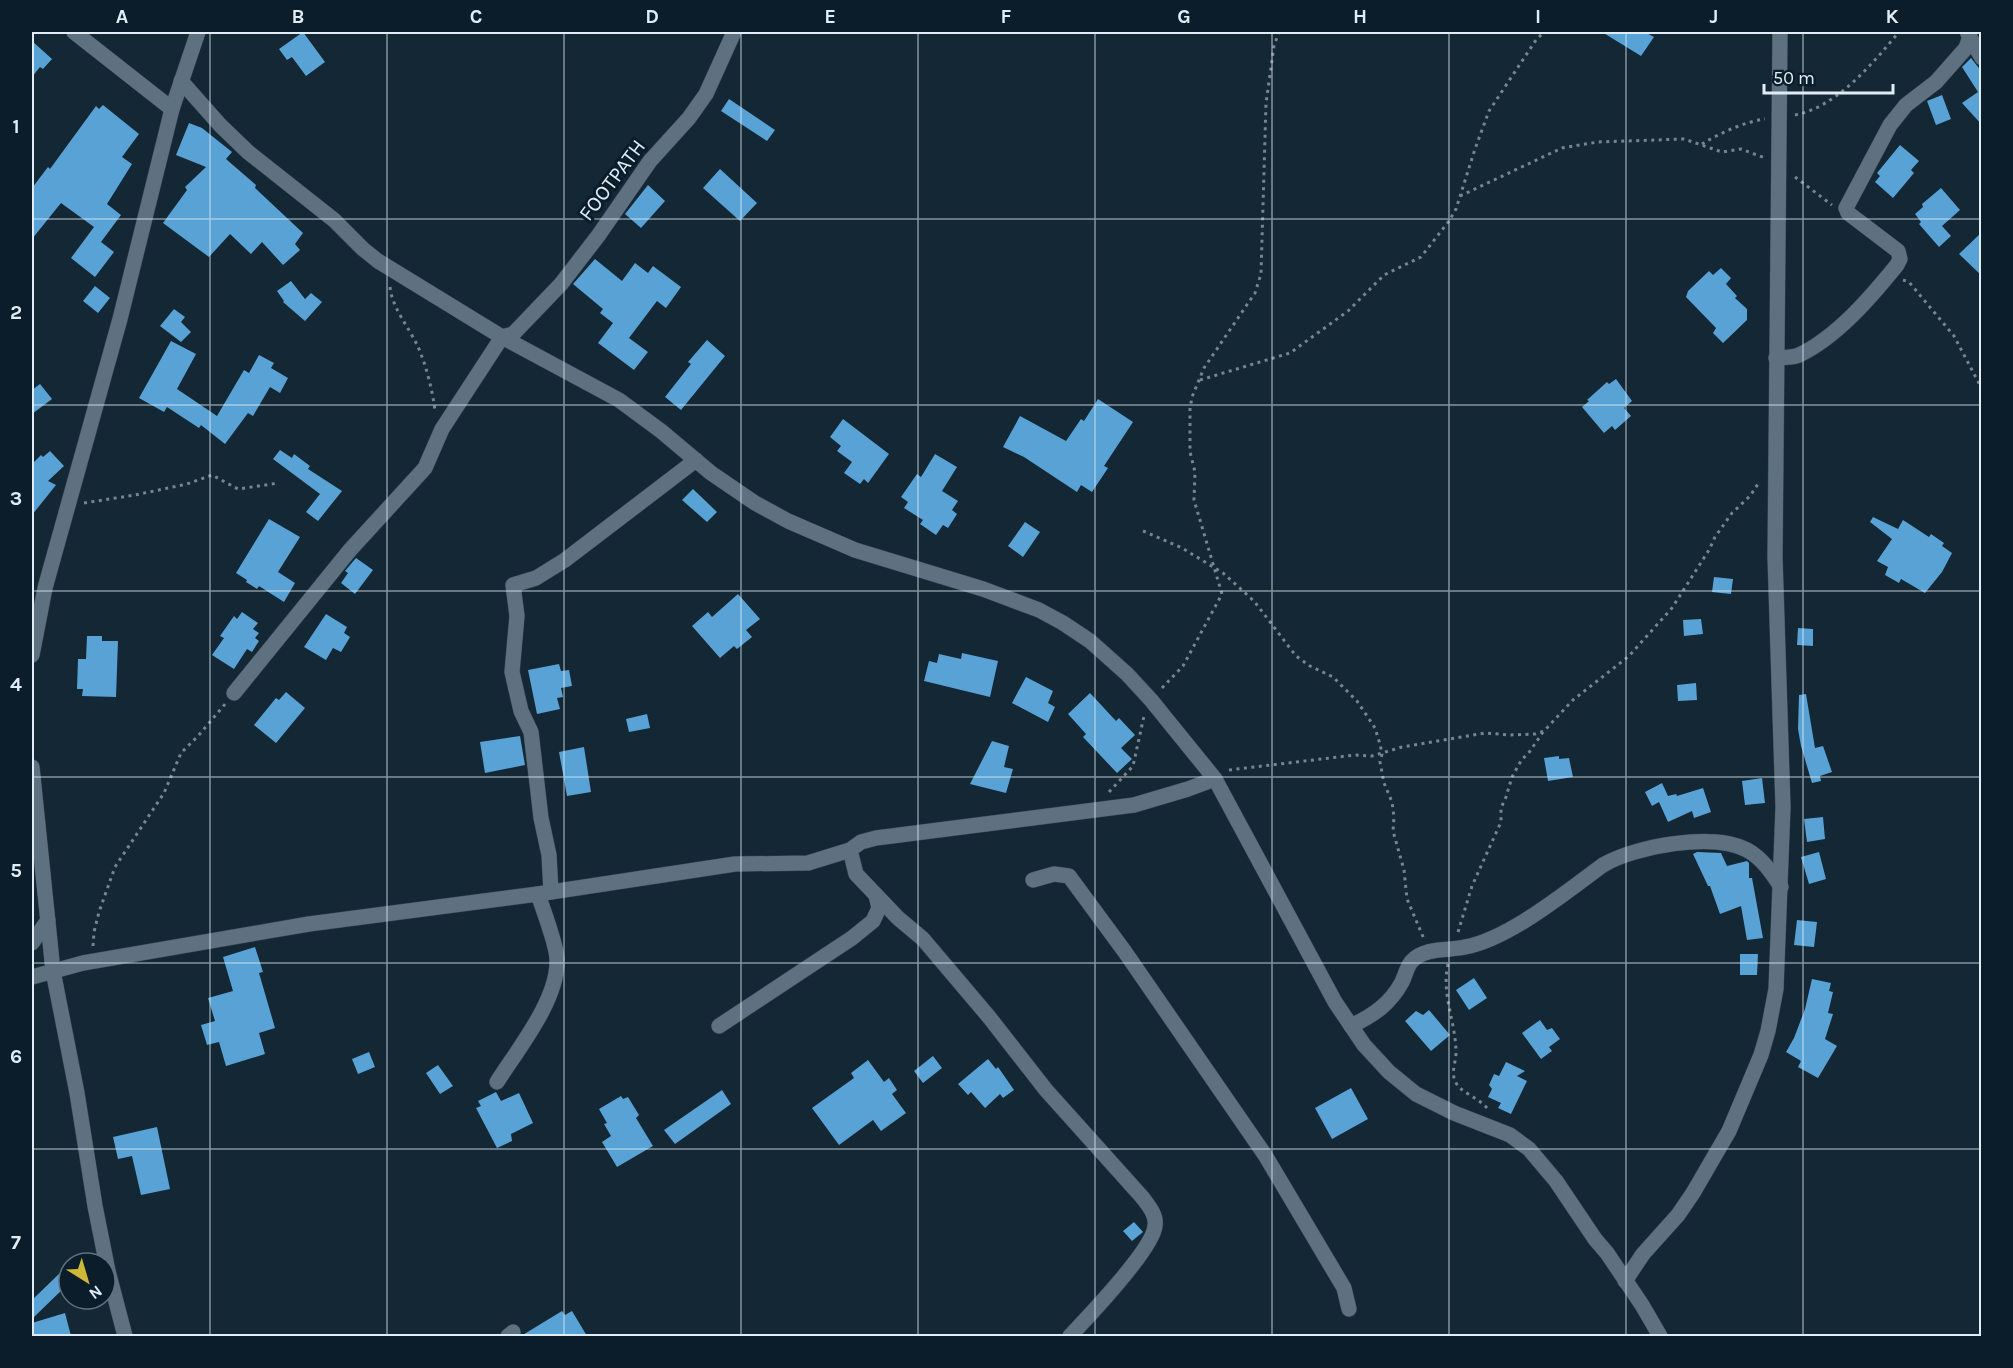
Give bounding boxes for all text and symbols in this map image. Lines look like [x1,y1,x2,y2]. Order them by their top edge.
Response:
text: A [116,5,129,28]
text: B [292,5,304,28]
text: C [470,5,482,28]
text: D [645,5,659,28]
text: E [824,5,836,28]
text: F [1001,5,1012,28]
text: G [1177,5,1191,28]
text: H [1353,5,1367,28]
text: I [1535,5,1541,28]
text: J [1710,5,1718,28]
text: K [1885,5,1899,28]
scale bar [1764,57,1893,95]
text: 50 m [1773,67,1815,89]
text: 1 [12,115,20,138]
street label: FOOTPATH [574,135,650,225]
text: 2 [10,301,22,324]
text: 3 [10,487,22,510]
text: 4 [10,673,22,696]
text: 5 [10,859,22,882]
text: 6 [10,1045,22,1068]
text: 7 [11,1231,21,1254]
north arrow [57,1251,117,1311]
text: N [85,1282,106,1304]

